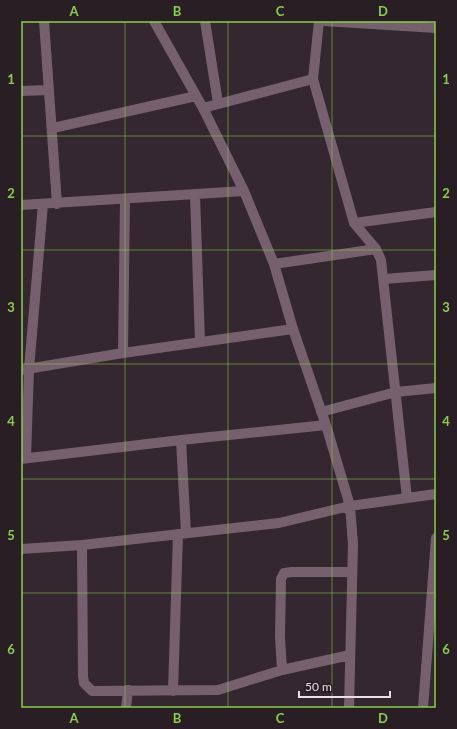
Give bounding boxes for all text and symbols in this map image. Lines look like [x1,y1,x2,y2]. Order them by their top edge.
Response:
text: A [68,3,79,19]
text: B [173,3,182,19]
text: C [276,3,285,19]
text: D [378,3,388,19]
text: 1 [7,71,15,87]
text: 1 [442,71,450,87]
text: 2 [7,185,15,201]
text: 2 [442,185,450,201]
text: 3 [7,299,15,315]
text: 3 [442,299,450,315]
text: 4 [7,413,15,429]
text: 4 [442,413,450,429]
text: 5 [7,527,15,543]
text: 5 [442,527,450,543]
text: 6 [7,641,15,657]
text: 6 [442,641,450,657]
scale bar [299,673,390,699]
text: 50 m [305,679,332,694]
text: A [68,710,79,726]
text: B [173,710,182,726]
text: C [276,710,285,726]
text: D [378,710,388,726]

